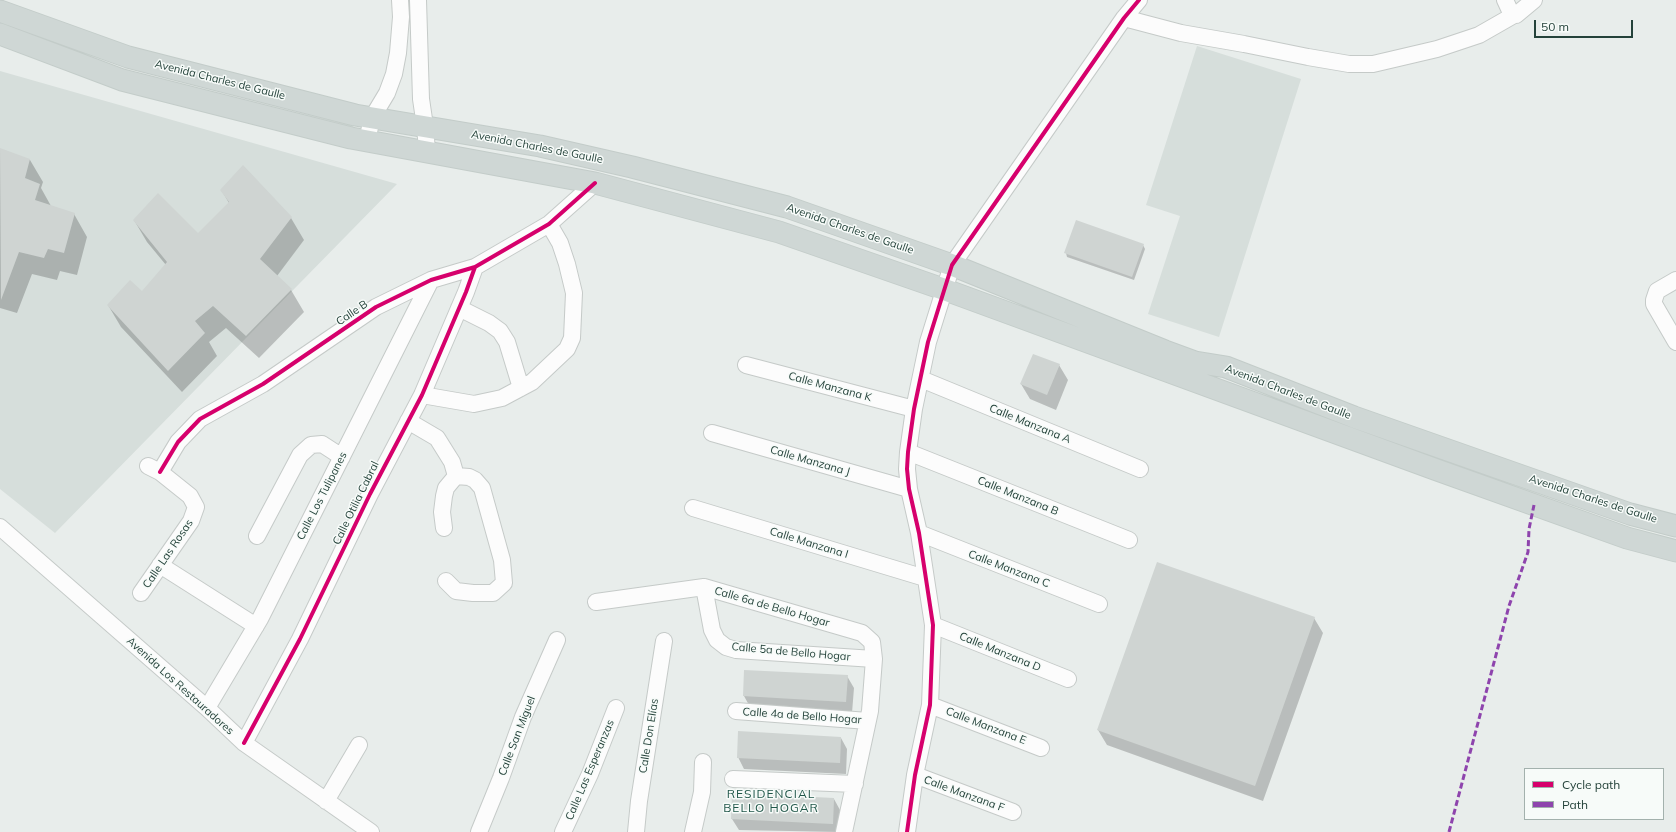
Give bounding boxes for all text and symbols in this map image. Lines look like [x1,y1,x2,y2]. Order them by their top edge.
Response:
scale bar [1536,12,1635,38]
text: 50 m [1541,19,1569,34]
street label: Avenida Charles de Gaulle [153,57,287,103]
street label: Avenida Charles de Gaulle [470,128,604,166]
street label: Avenida Charles de Gaulle [785,201,915,257]
street label: Calle B [334,298,370,328]
street label: Avenida Charles de Gaulle [1223,362,1353,422]
street label: Calle Manzana K [787,370,873,404]
street label: Calle Manzana A [987,402,1073,446]
street label: Calle Manzana J [769,443,851,479]
street label: Calle Los Tulipanes [294,450,350,542]
street label: Calle Otilia Cabral [330,459,382,547]
street label: Avenida Charles de Gaulle [1527,472,1659,526]
street label: Calle Manzana B [976,474,1060,518]
street label: Calle Las Rosas [140,517,196,591]
street label: Calle Manzana I [768,525,850,561]
street label: Calle Manzana C [966,547,1052,591]
street label: Calle 6a de Bello Hogar [713,584,831,630]
street label: Calle Manzana D [957,630,1043,674]
street label: Avenida Los Restauradores [124,634,236,738]
street label: Calle 5a de Bello Hogar [731,640,851,664]
street label: Calle San Miguel [496,694,538,778]
street label: Calle Don Elías [637,698,661,774]
street label: Calle 4a de Bello Hogar [742,705,862,727]
street label: Calle Manzana E [944,705,1028,747]
street label: Calle Las Esperanzas [563,718,617,822]
legend [1524,768,1664,820]
street label: Calle Manzana F [922,773,1006,815]
text: Cycle path [1562,777,1620,792]
district label: RESIDENCIAL BELLO HOGAR [723,787,819,815]
text: Path [1562,797,1588,812]

